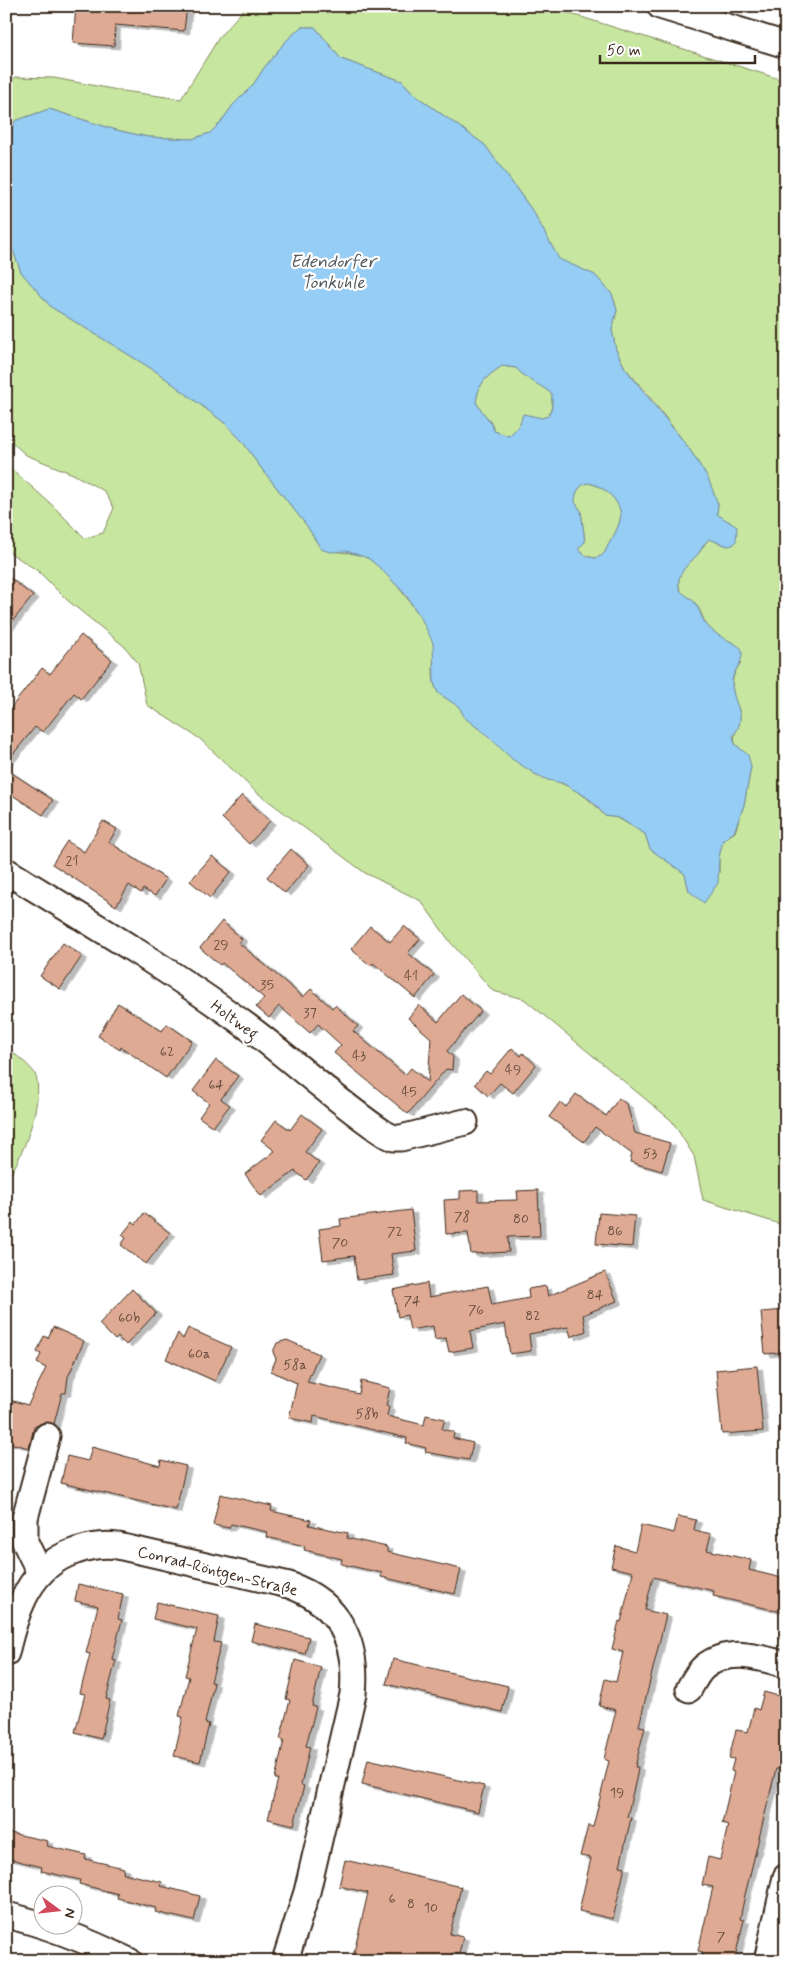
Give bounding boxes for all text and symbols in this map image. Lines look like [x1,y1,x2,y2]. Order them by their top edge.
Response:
scale bar [600,32,754,64]
text: 50 m [607,41,641,61]
water label: Edendorfer Tonkuhle [290,250,378,295]
house number: 21 [66,852,78,870]
house number: 29 [213,936,229,954]
house number: 41 [404,967,418,985]
house number: 35 [260,976,274,994]
street label: Holtweg [205,996,262,1046]
house number: 37 [303,1004,317,1022]
house number: 62 [160,1043,174,1061]
house number: 43 [352,1047,366,1065]
house number: 49 [505,1061,521,1079]
house number: 64 [208,1076,224,1094]
house number: 45 [401,1083,417,1101]
house number: 53 [643,1145,657,1163]
house number: 78 [454,1208,470,1226]
house number: 80 [513,1210,529,1228]
house number: 86 [607,1222,623,1240]
house number: 72 [387,1223,403,1241]
house number: 70 [332,1234,348,1252]
house number: 84 [587,1286,604,1304]
house number: 74 [404,1292,421,1310]
house number: 76 [468,1301,484,1319]
house number: 82 [525,1307,541,1325]
house number: 60b [118,1309,140,1327]
house number: 60a [188,1345,210,1363]
house number: 58a [283,1356,307,1374]
house number: 58b [356,1405,379,1423]
street label: Conrad-Röntgen-Straße [135,1541,300,1603]
house number: 19 [610,1784,624,1802]
north arrow [32,1884,82,1934]
house number: 6 [388,1890,396,1908]
house number: 8 [407,1895,415,1913]
house number: 10 [424,1899,438,1917]
text: N [60,1906,79,1920]
house number: 7 [717,1928,726,1946]

